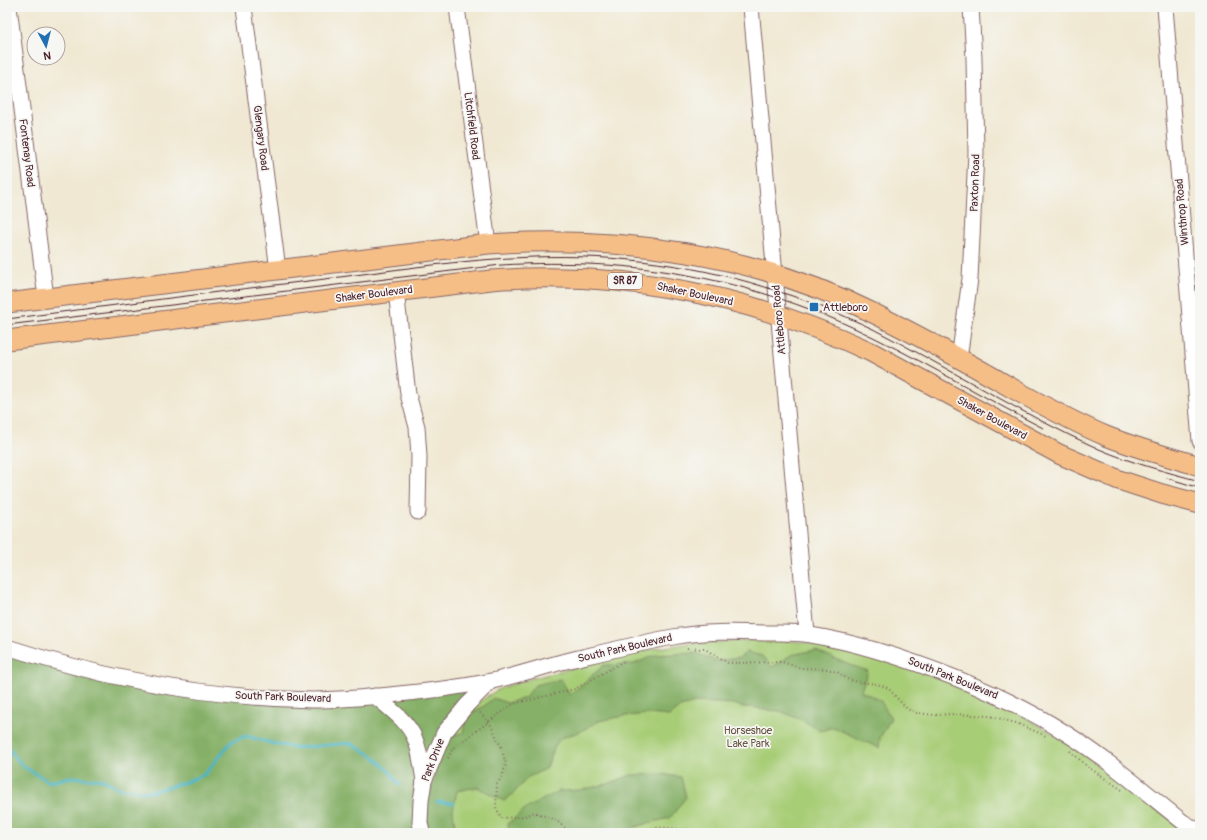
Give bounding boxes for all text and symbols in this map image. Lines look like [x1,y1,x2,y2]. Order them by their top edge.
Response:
north arrow [26,26,66,66]
text: N [42,49,52,62]
street label: Litchfield Road [461,91,483,161]
street label: Glengary Road [251,105,271,171]
street label: Fontenay Road [16,118,38,188]
street label: Paxton Road [967,154,983,212]
street label: Winthrop Road [1173,178,1191,246]
road number: SR 87 [608,273,642,289]
street label: Shaker Boulevard [656,280,734,308]
street label: Shaker Boulevard [335,283,413,305]
street label: Attleboro Road [769,284,789,356]
marker: Attleboro [808,301,820,313]
place label: Attleboro [823,301,868,314]
street label: Shaker Boulevard [955,393,1029,443]
street label: South Park Boulevard [577,631,673,665]
street label: South Park Boulevard [906,654,1000,702]
street label: South Park Boulevard [235,689,331,705]
park label: Horseshoe Lake Park [724,724,773,750]
street label: Park Drive [419,736,447,783]

